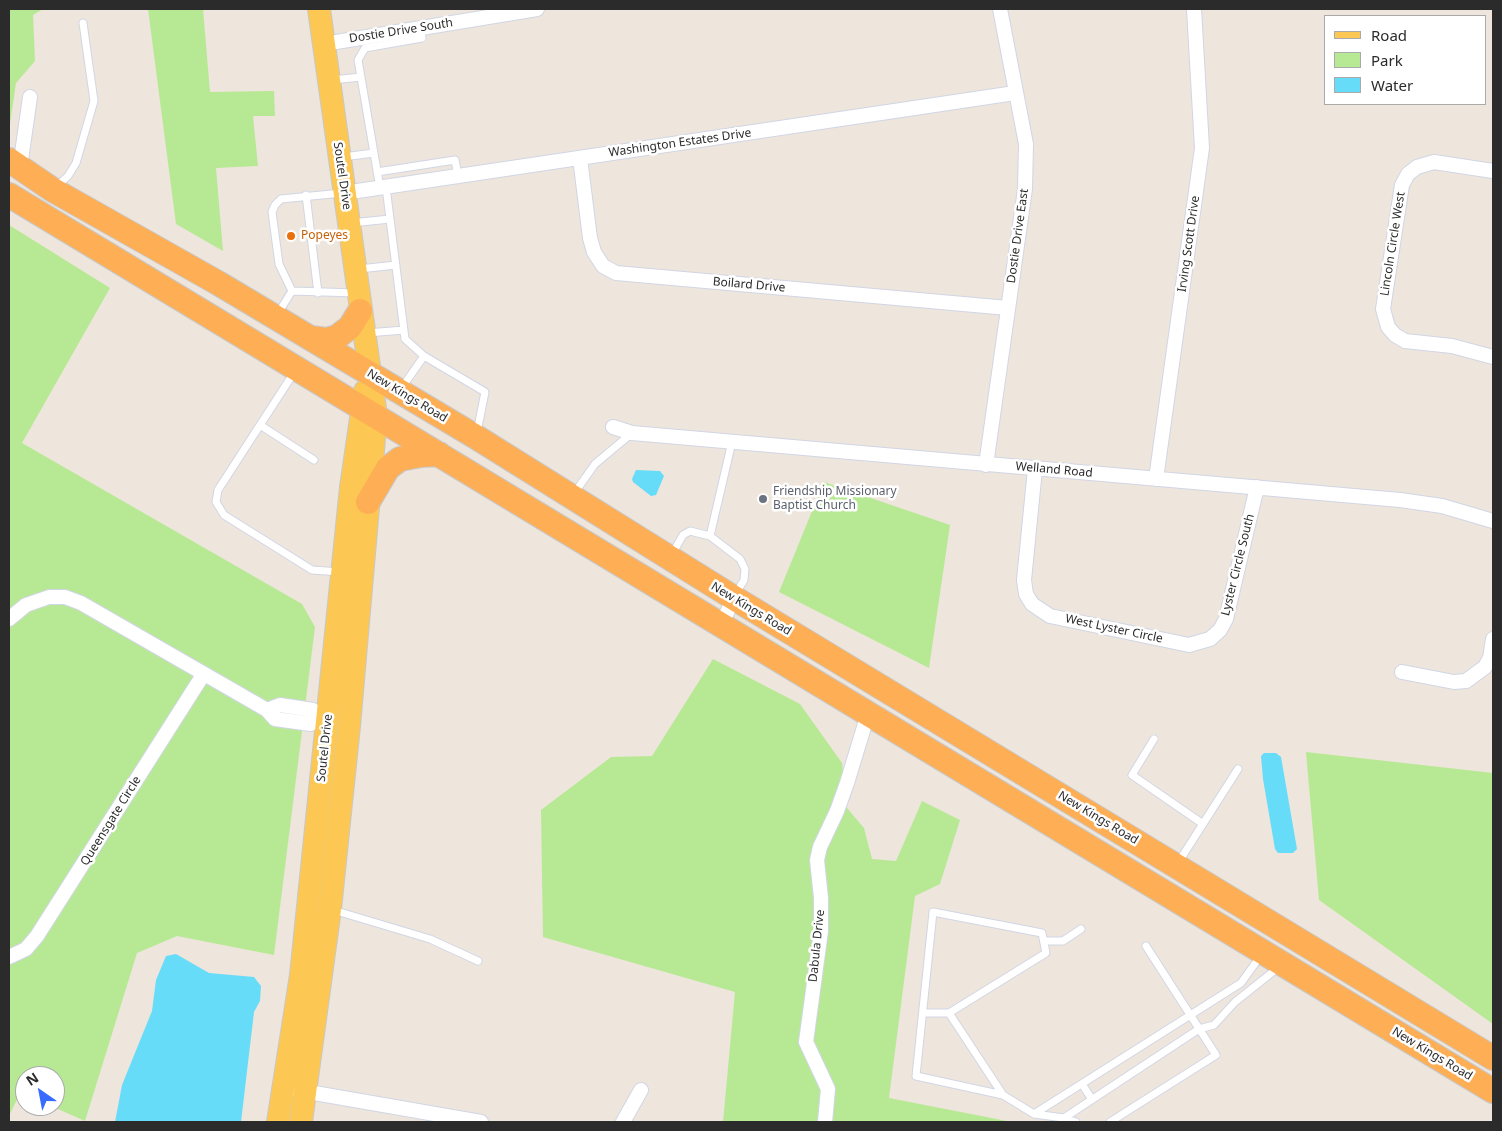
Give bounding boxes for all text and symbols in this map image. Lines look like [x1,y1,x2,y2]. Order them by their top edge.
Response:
legend [1324,15,1487,105]
street label: Dostie Drive South [348,16,454,46]
text: Road [1371,25,1407,45]
text: Park [1371,50,1403,70]
text: Water [1371,75,1413,95]
street label: Washington Estates Drive [608,126,752,160]
street label: Soutel Drive [330,141,354,211]
street label: Dostie Drive East [1004,188,1032,284]
street label: Lincoln Circle West [1378,191,1408,297]
street label: Irving Scott Drive [1175,195,1203,293]
place label: Popeyes [301,229,348,243]
marker: Popeyes [285,230,297,242]
street label: Boilard Drive [712,275,786,295]
street label: New Kings Road [364,366,450,426]
street label: Welland Road [1015,459,1093,481]
place label: Friendship Missionary Baptist Church [773,485,897,513]
marker: Friendship Missionary Baptist Church [757,493,769,505]
street label: Lyster Circle South [1218,513,1258,617]
street label: New Kings Road [708,579,794,639]
street label: West Lyster Circle [1064,612,1164,646]
street label: Soutel Drive [314,713,336,783]
street label: Queensgate Circle [78,774,144,868]
street label: New Kings Road [1055,788,1141,848]
street label: Dabula Drive [806,909,828,983]
street label: New Kings Road [1389,1024,1475,1084]
north arrow [15,1066,65,1116]
text: N [22,1068,42,1090]

